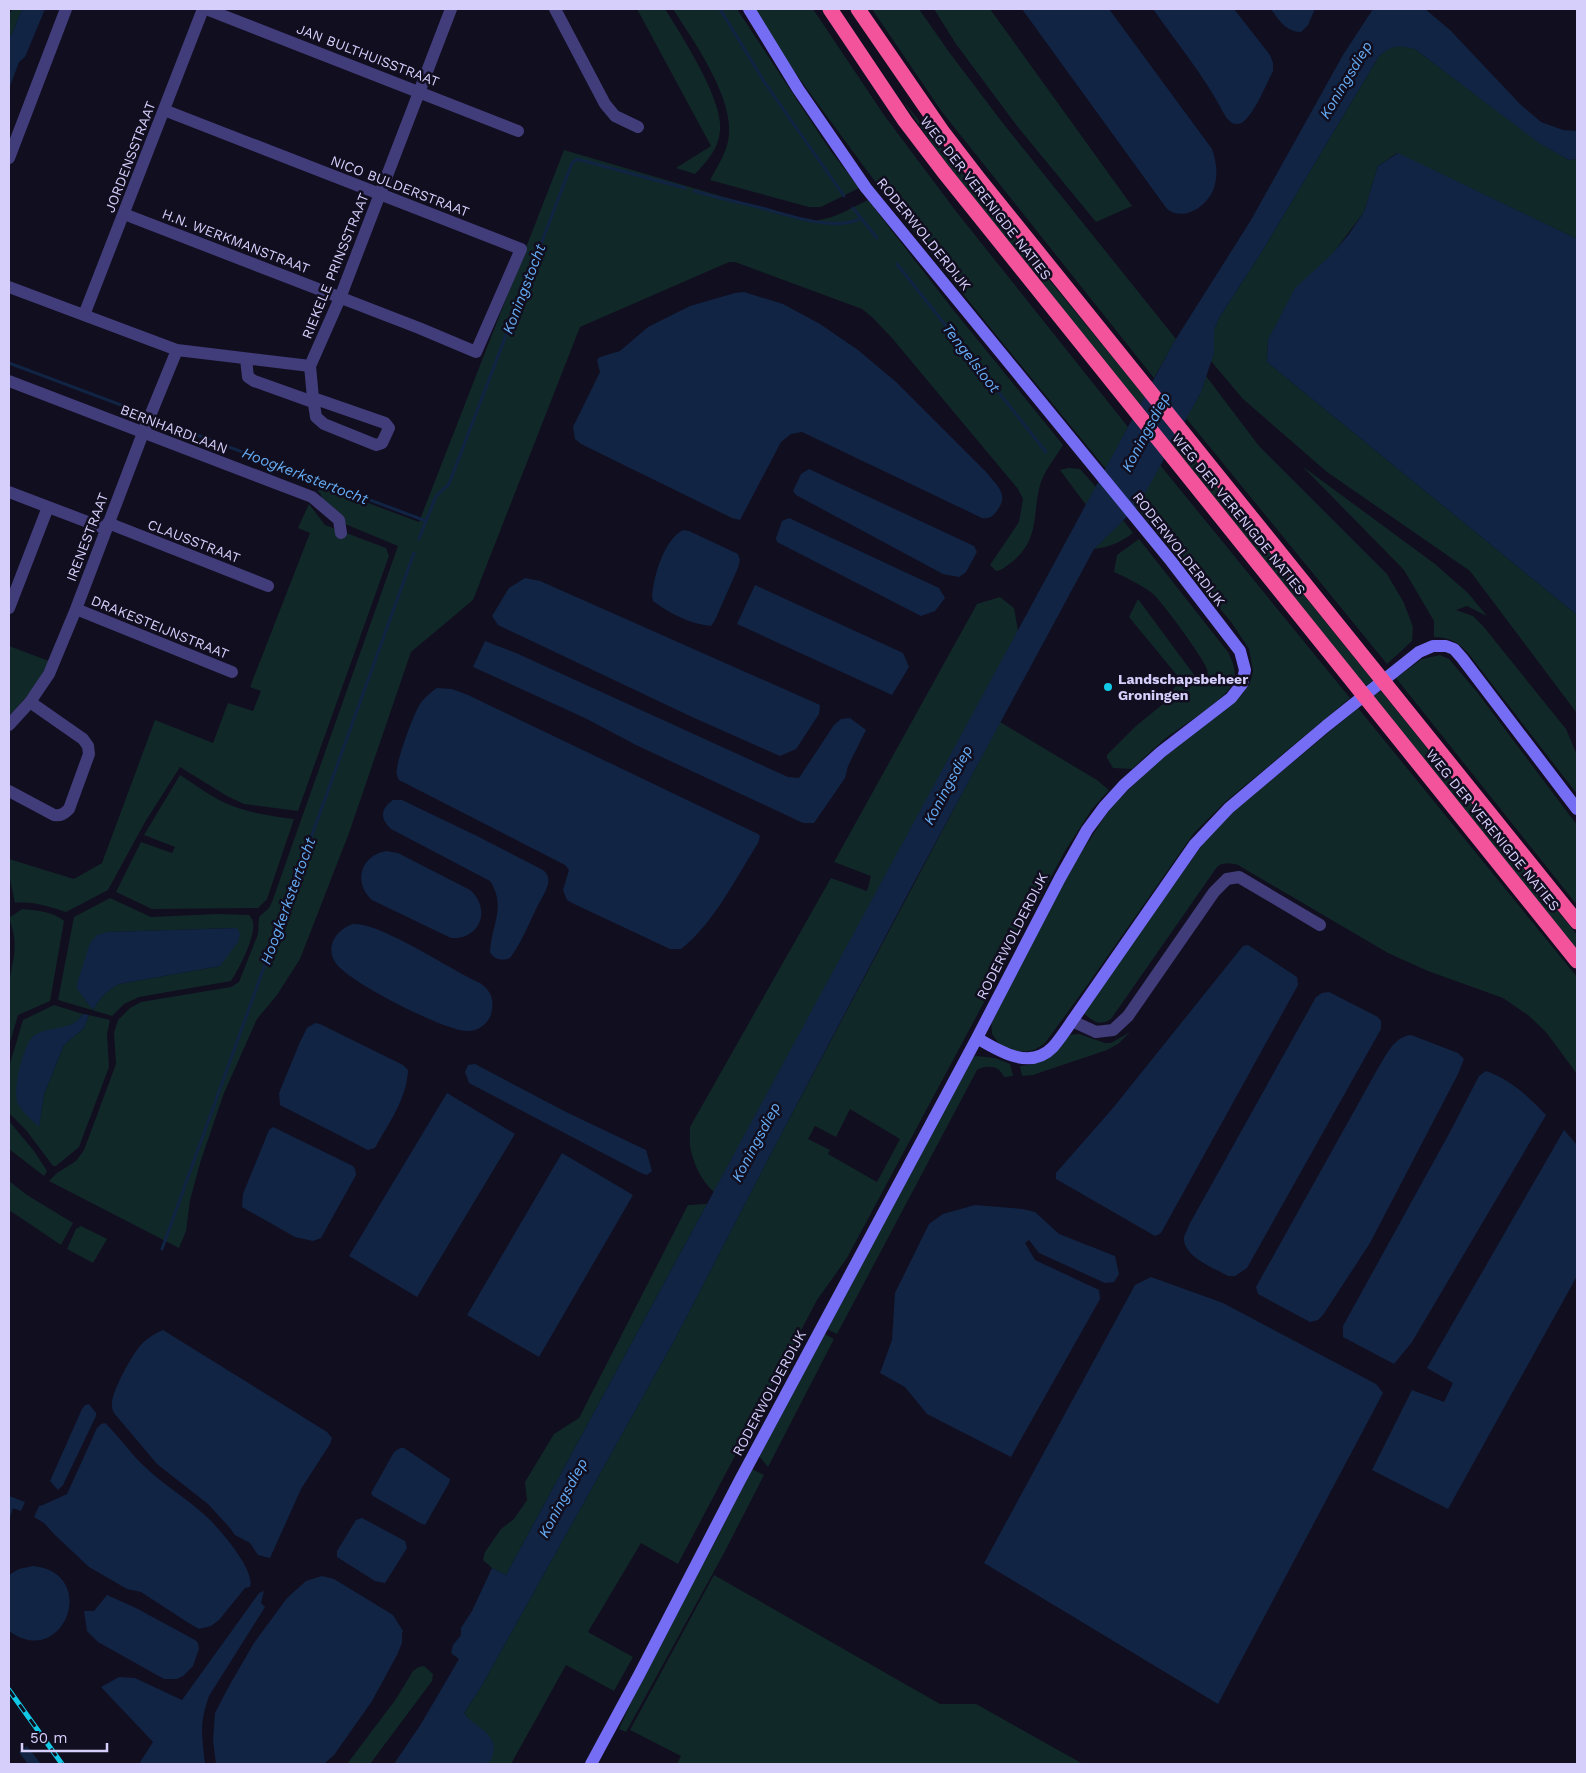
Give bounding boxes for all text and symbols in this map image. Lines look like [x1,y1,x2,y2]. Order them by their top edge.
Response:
street label: JAN BULTHUISSTRAAT [295,20,442,90]
water label: Koningsdiep [1316,38,1376,122]
street label: JORDENSSTRAAT [101,99,159,215]
street label: WEG DER VERENIGDE NATIES [917,113,1055,283]
street label: NICO BULDERSTRAAT [329,152,472,220]
street label: RODERWOLDERDIJK [874,175,974,293]
street label: RIEKELE PRINSSTRAAT [298,190,372,341]
street label: H.N. WERKMANSTRAAT [160,205,313,277]
water label: Koningstocht [499,241,550,336]
water label: Tengelsloot [938,320,1004,397]
water label: Koningsdiep [1118,389,1174,475]
street label: BERNHARDLAAN [118,401,230,457]
street label: WEG DER VERENIGDE NATIES [1169,430,1309,598]
water label: Hoogkerkstertocht [239,444,371,509]
street label: RODERWOLDERDIJK [1130,489,1228,609]
street label: IRENESTRAAT [63,490,111,584]
street label: CLAUSSTRAAT [145,516,243,566]
street label: DRAKESTEIJNSTRAAT [89,592,232,662]
place label: Landschapsbeheer Groningen [1118,671,1248,703]
marker: Landschapsbeheer Groningen [1102,681,1114,693]
water label: Koningsdiep [920,742,976,828]
street label: WEG DER VERENIGDE NATIES [1423,746,1563,914]
water label: Hoogkerkstertocht [257,834,320,967]
street label: RODERWOLDERDIJK [973,870,1051,1002]
water label: Koningsdiep [728,1099,784,1185]
street label: RODERWOLDERDIJK [729,1328,809,1458]
water label: Koningsdiep [535,1455,591,1541]
scale bar [22,1720,108,1752]
text: 50 m [30,1729,67,1747]

